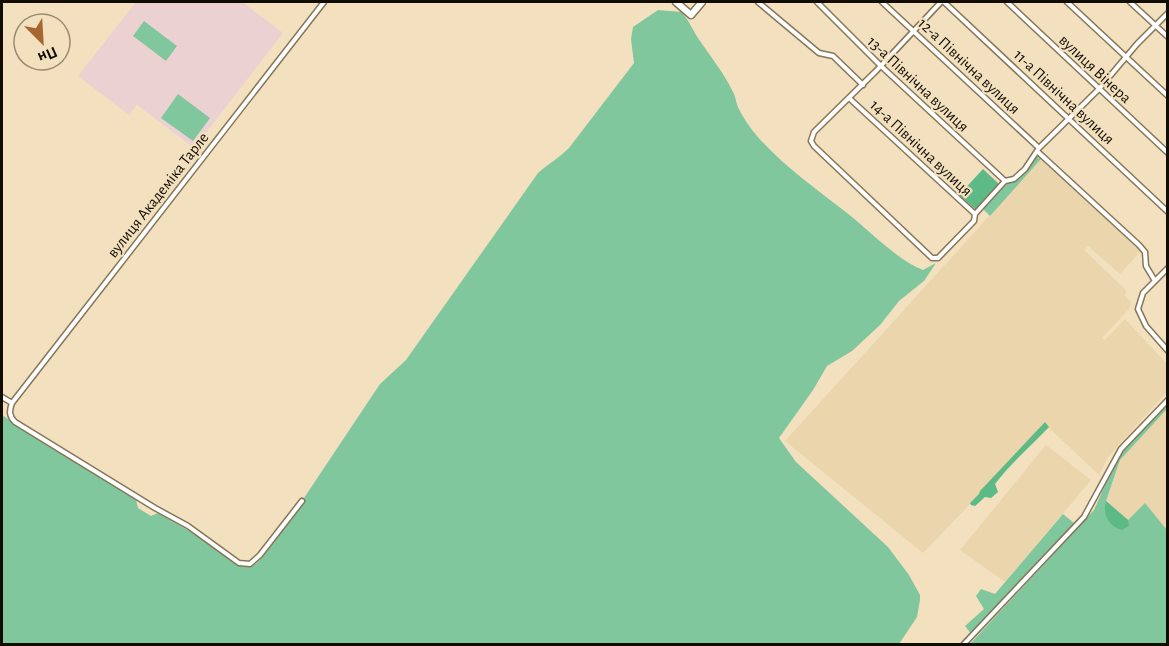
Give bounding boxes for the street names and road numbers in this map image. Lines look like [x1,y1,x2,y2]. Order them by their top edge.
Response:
street label: 12-а Північна вулиця [914,15,1023,118]
street label: вулиця Вінера [1055,32,1134,107]
street label: 13-а Північна вулиця [864,33,972,136]
street label: 11-а Північна вулиця [1010,47,1117,148]
street label: 14-а Північна вулиця [866,97,975,200]
street label: вулиця Академіка Тарле [104,129,213,261]

